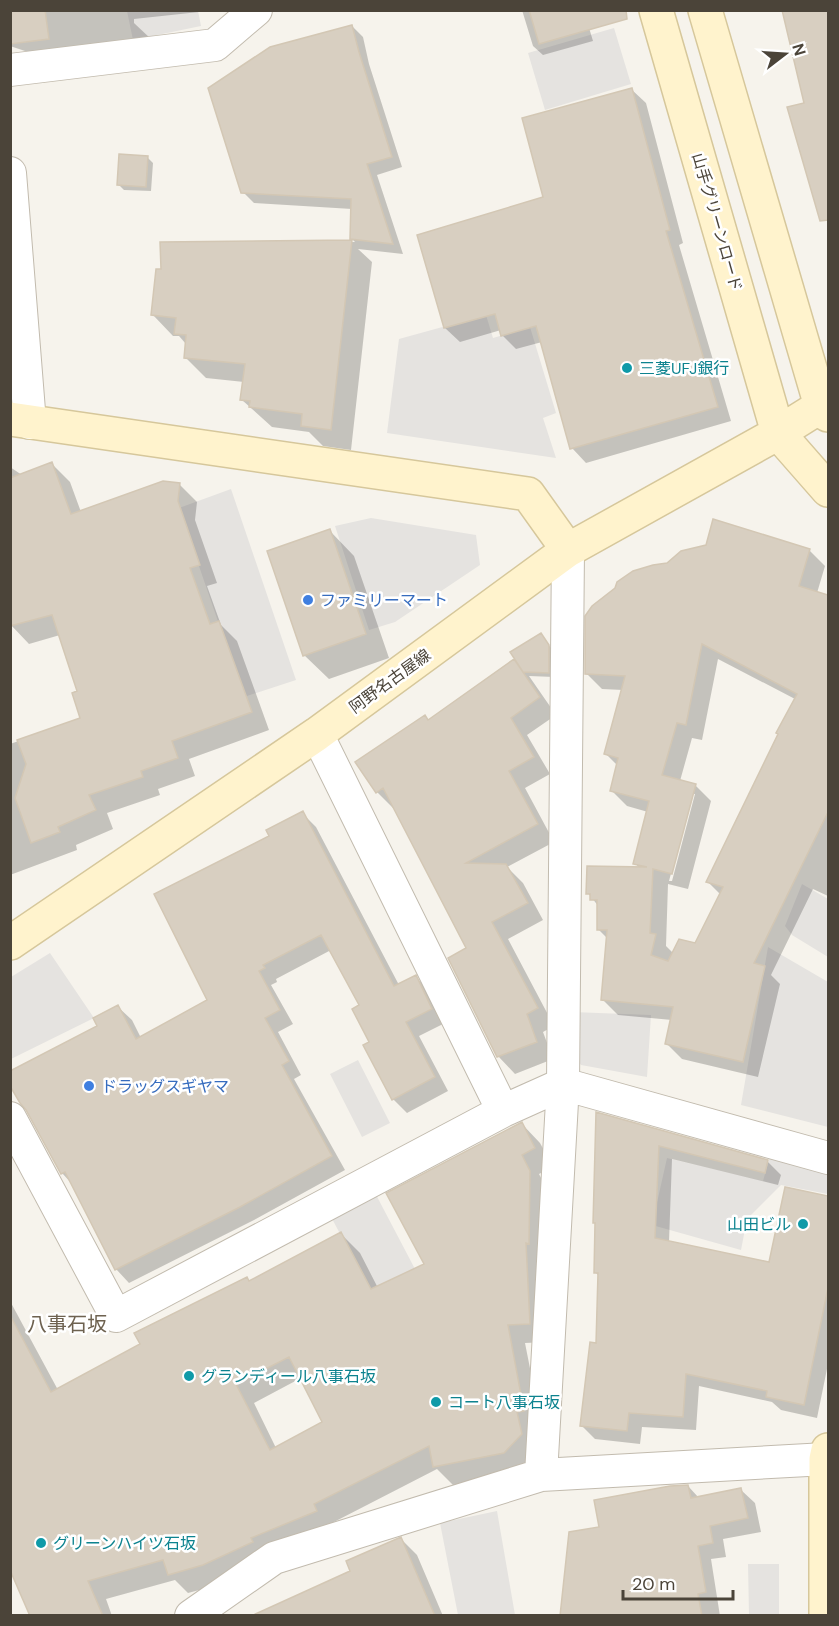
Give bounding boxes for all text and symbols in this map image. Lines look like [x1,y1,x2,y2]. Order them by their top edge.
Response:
north arrow [755,24,815,84]
text: N [787,41,811,58]
street label: 山手グリーンロード [687,150,747,294]
place label: 三菱UFJ銀行 [639,358,729,379]
marker: 三菱UFJ銀行 [620,361,634,375]
place label: ファミリーマート [320,590,448,611]
marker: ファミリーマート [301,593,315,607]
street label: 阿野名古屋線 [345,644,435,718]
place label: ドラッグスギヤマ [101,1076,229,1097]
marker: ドラッグスギヤマ [82,1079,96,1093]
place label: 山田ビル [727,1214,791,1235]
marker: 山田ビル [796,1217,810,1231]
district label: 八事石坂 [27,1311,107,1337]
place label: グランディール八事石坂 [201,1366,376,1387]
marker: グランディール八事石坂 [182,1369,196,1383]
place label: コート八事石坂 [448,1392,560,1413]
marker: コート八事石坂 [429,1395,443,1409]
place label: グリーンハイツ石坂 [53,1533,196,1554]
marker: グリーンハイツ石坂 [34,1536,48,1550]
scale bar [623,1563,732,1601]
text: 20 m [632,1572,675,1596]

